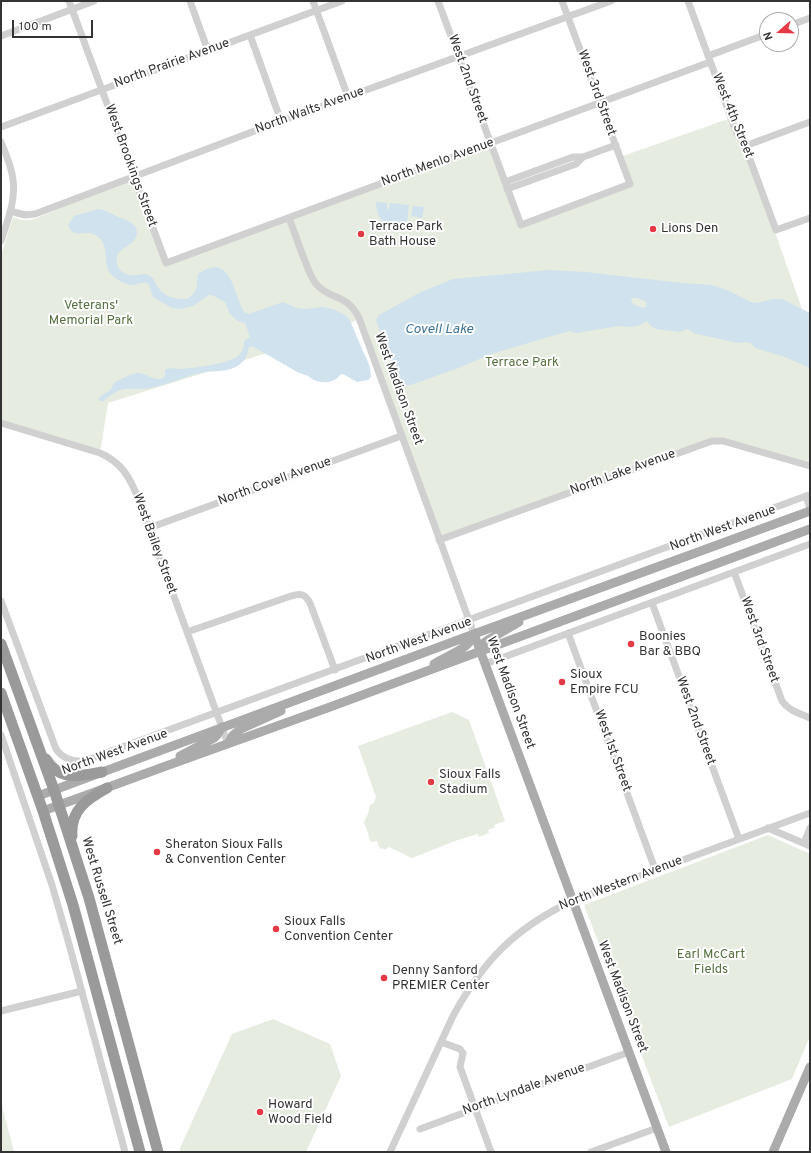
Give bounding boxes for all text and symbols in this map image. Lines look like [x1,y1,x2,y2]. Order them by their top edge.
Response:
scale bar [14,12,95,38]
north arrow [759,12,799,52]
text: 100 m [19,19,52,35]
text: N [761,30,777,42]
street label: West 2nd Street [444,33,490,125]
street label: North Prairie Avenue [112,36,232,92]
street label: West 3rd Street [573,48,619,138]
street label: West 4th Street [708,71,756,161]
street label: North Walts Avenue [253,84,367,138]
street label: West Brookings Street [101,103,159,229]
street label: North Menlo Avenue [380,135,496,191]
place label: Terrace Park Bath House [369,219,443,250]
place label: Lions Den [661,221,718,237]
marker: Lions Den [648,224,658,234]
marker: Terrace Park Bath House [356,229,366,239]
park label: Veterans' Memorial Park [49,298,133,329]
water label: Covell Lake [405,322,473,338]
street label: West Madison Street [370,331,426,447]
park label: Terrace Park [485,355,559,371]
street label: North Lake Avenue [568,447,678,499]
street label: North Covell Avenue [216,454,334,510]
street label: West Bailey Street [129,491,179,597]
street label: North West Avenue [668,503,778,555]
street label: West 3rd Street [736,595,782,685]
street label: North West Avenue [364,615,474,667]
place label: Boonies Bar & BBQ [639,629,701,660]
street label: West Madison Street [482,635,538,751]
marker: Boonies Bar & BBQ [626,639,636,649]
place label: Sioux Empire FCU [570,667,639,698]
street label: West 2nd Street [672,675,718,767]
marker: Sioux Empire FCU [557,677,567,687]
street label: West 1st Street [590,708,634,794]
street label: North West Avenue [60,727,170,779]
place label: Sioux Falls Stadium [439,767,501,798]
marker: Sioux Falls Stadium [426,777,436,787]
street label: West Russell Street [77,835,125,947]
place label: Sheraton Sioux Falls & Convention Center [165,837,286,868]
marker: Sheraton Sioux Falls & Convention Center [152,847,162,857]
street label: North Western Avenue [557,853,685,915]
place label: Sioux Falls Convention Center [284,914,393,945]
marker: Sioux Falls Convention Center [271,924,281,934]
street label: West Madison Street [593,939,651,1055]
park label: Earl McCart Fields [677,947,745,978]
place label: Denny Sanford PREMIER Center [392,963,490,994]
marker: Denny Sanford PREMIER Center [379,973,389,983]
street label: North Lyndale Avenue [461,1061,587,1119]
place label: Howard Wood Field [268,1097,332,1128]
marker: Howard Wood Field [255,1107,265,1117]

